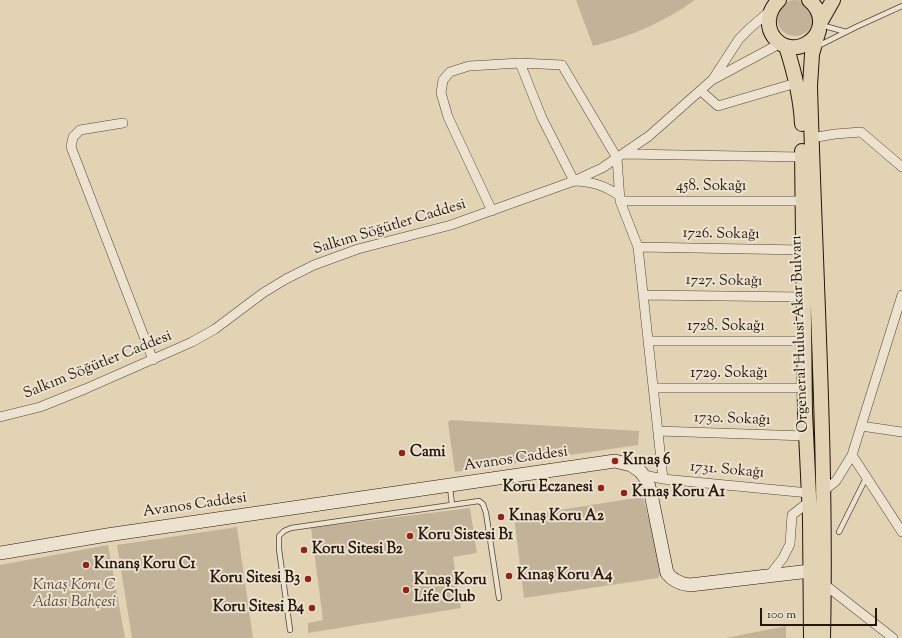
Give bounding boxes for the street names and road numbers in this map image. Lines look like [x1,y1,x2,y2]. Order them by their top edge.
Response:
street label: 458. Sokağı [676,178,746,196]
street label: Salkım Söğütler Caddesi [311,196,469,260]
street label: 1726. Sokağı [682,225,760,245]
street label: Orgeneral Hulusi Akar Bulvarı [789,235,813,433]
street label: 1727. Sokağı [685,272,763,292]
street label: 1728. Sokağı [687,318,765,336]
street label: Salkım Söğütler Caddesi [21,328,175,404]
street label: 1729. Sokağı [690,365,768,383]
street label: 1730. Sokağı [693,410,771,430]
street label: Avanos Caddesi [463,444,569,476]
street label: 1731. Sokağı [689,459,765,483]
street label: Avanos Caddesi [142,490,248,522]

